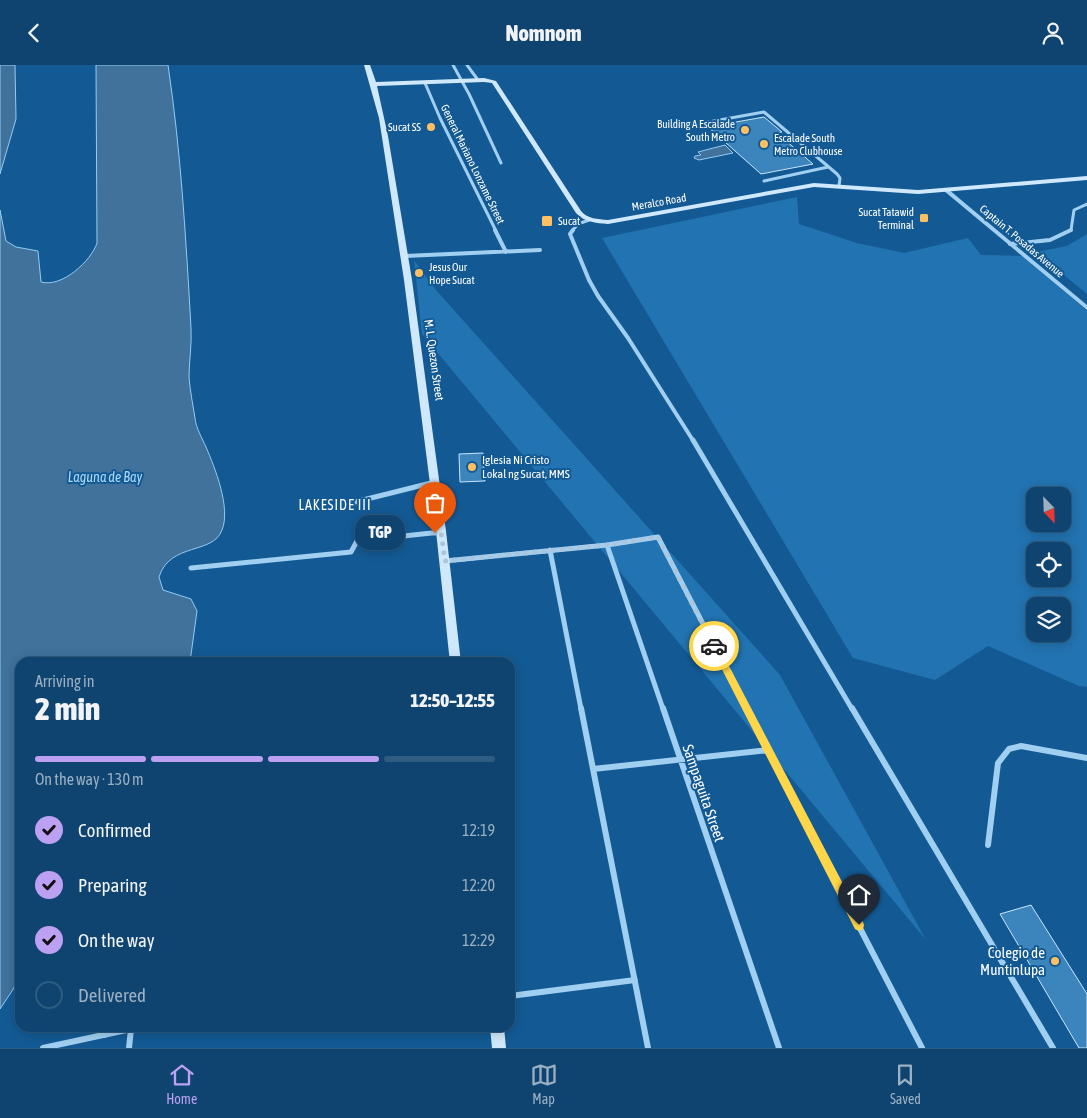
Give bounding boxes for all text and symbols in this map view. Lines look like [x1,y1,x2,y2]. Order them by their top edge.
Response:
icon: back [20,19,48,47]
icon: person [1039,19,1067,47]
text: Nomnom [505,20,582,46]
street label: General Mariano Lonzame Street [439,102,507,226]
place label: Building A Escalade South Metro [657,118,735,143]
place label: Sucat SS [388,121,421,133]
marker: Sucat SS [425,121,437,133]
marker: Building A Escalade South Metro [739,124,751,136]
place label: Escalade South Metro Clubhouse [774,132,843,157]
marker: Escalade South Metro Clubhouse [758,138,770,150]
street label: Meralco Road [631,191,687,213]
street label: Captain T. Posadas Avenue [977,202,1067,280]
place label: Sucat Tatawid Terminal [858,206,914,231]
marker: Sucat Tatawid Terminal [918,212,930,224]
marker: Sucat [540,214,554,228]
place label: Sucat [558,215,580,227]
place label: Jesus Our Hope Sucat [429,261,475,286]
marker: Jesus Our Hope Sucat [413,267,425,279]
street label: M. L. Quezon Street [421,318,447,402]
place label: Iglesia Ni Cristo Lokal ng Sucat, MMS [482,453,570,481]
marker: Iglesia Ni Cristo Lokal ng Sucat, MMS [466,461,478,473]
water label: Laguna de Bay [68,469,142,485]
pin [414,482,456,533]
north arrow [1026,487,1071,533]
map controls [1026,487,1071,642]
icon: bag [421,489,449,517]
district label: LAKESIDE III [299,497,371,513]
callout: TGP [355,515,405,551]
text: TGP [368,523,392,541]
button: locate [1026,542,1071,587]
button: layers [1026,597,1071,642]
courier [689,621,739,671]
icon: car [700,632,728,660]
text: Arriving in [35,672,95,690]
text: 12:50–12:55 [410,689,495,711]
text: 2 min [35,690,100,727]
street label: Sampaguita Street [679,742,729,844]
text: On the way · 130 m [35,770,144,788]
icon: check [35,816,63,844]
text: Confirmed [78,819,151,841]
text: 12:19 [462,821,495,839]
icon: check [35,871,63,899]
text: Preparing [78,874,147,896]
pin [838,874,880,925]
text: 12:20 [462,876,495,894]
icon: home [845,881,873,909]
icon: check [35,926,63,954]
text: On the way [78,929,155,951]
text: 12:29 [462,931,495,949]
place label: Colegio de Muntinlupa [980,944,1045,978]
marker: Colegio de Muntinlupa [1049,955,1061,967]
text: Delivered [78,984,146,1006]
tab: Home [166,1061,197,1107]
tab: Map [530,1061,558,1107]
tab: Saved [890,1061,921,1107]

